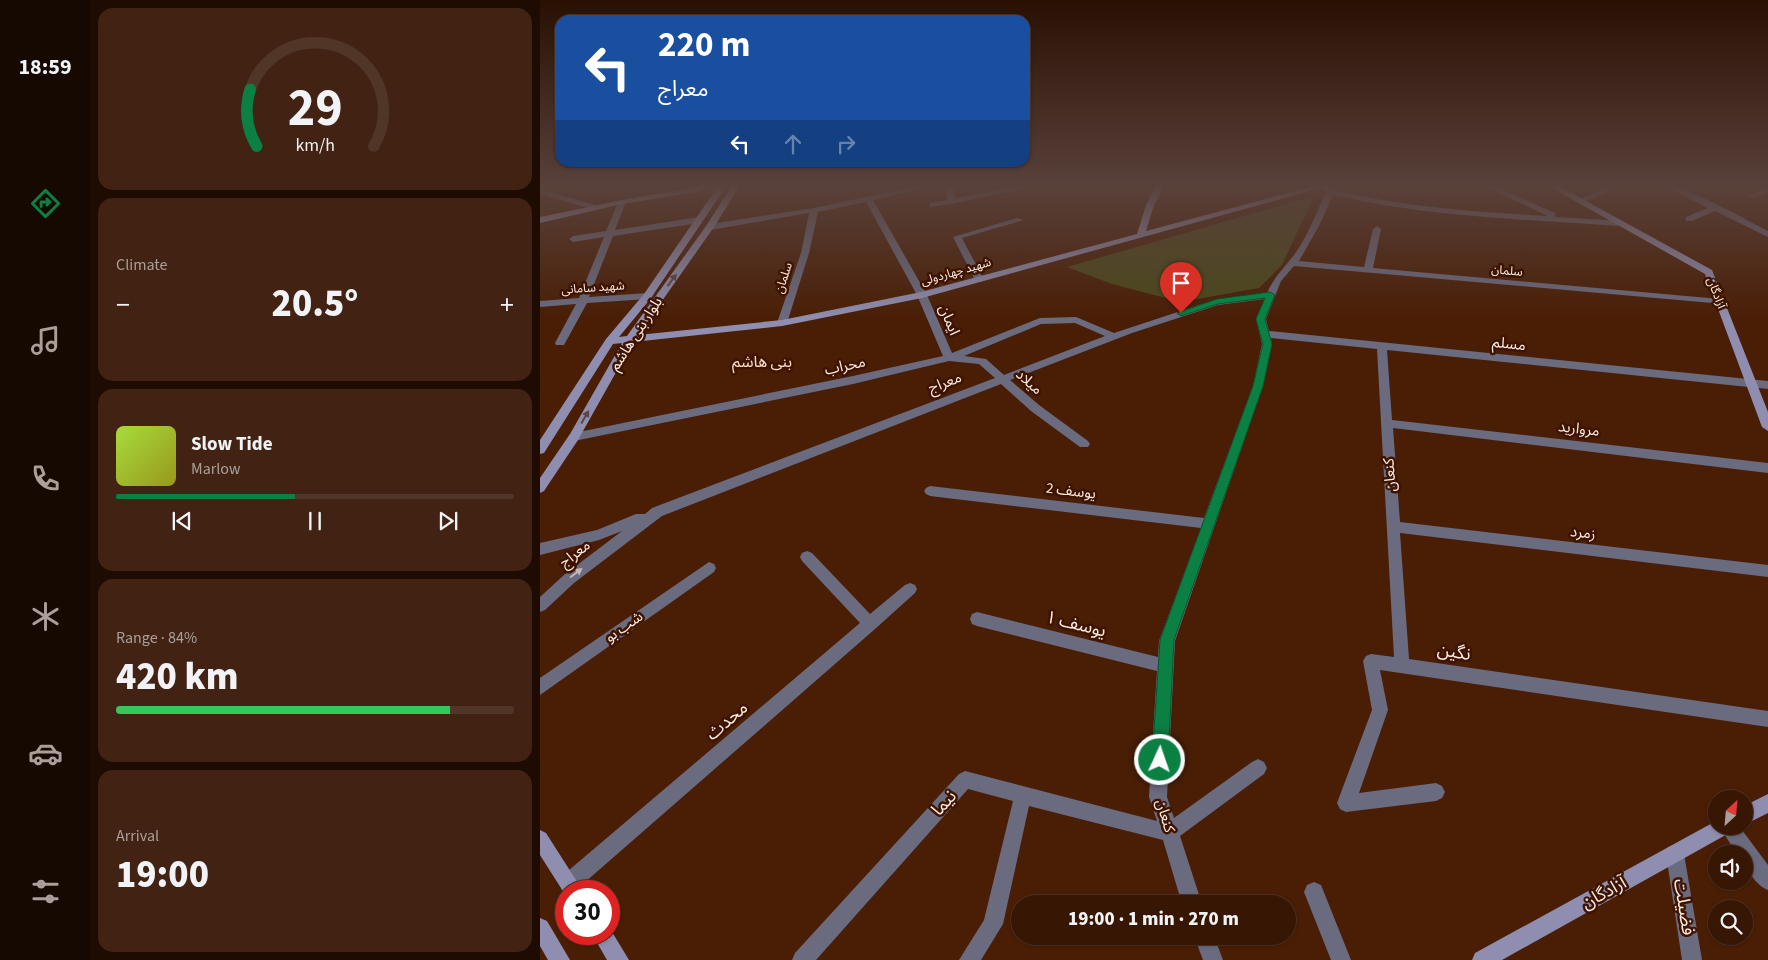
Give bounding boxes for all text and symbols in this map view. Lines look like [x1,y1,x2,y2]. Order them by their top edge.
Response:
text: 220 m [658,20,750,70]
icon: left [575,35,640,100]
text: 18:59 [18,51,72,83]
text: 29 [288,72,342,146]
text: معراج [658,73,708,105]
icon: left [726,130,754,158]
icon: ahead [779,130,807,158]
icon: right [832,130,860,158]
text: km/h [295,133,335,158]
icon: directions [28,186,63,221]
text: Climate [116,254,167,276]
street label: شهید چهاردولی [919,254,993,290]
street label: سلمان [771,260,797,296]
street label: سلمان [1490,261,1524,281]
pin [1160,262,1202,313]
icon: arrive [1167,269,1195,297]
one-way arrow [667,273,677,287]
street label: آزادگان [1702,275,1730,312]
text: 20.5° [272,277,358,331]
street label: شهید سامانی [561,277,625,299]
text: − [116,285,130,325]
text: + [500,285,514,325]
street label: بلوار بنی هاشم [604,293,668,375]
street label: ایمان [933,301,965,339]
icon: music [28,323,63,358]
street label: مسلم [1491,332,1527,356]
district label: بنی هاشم [732,351,792,374]
street label: محراب [823,351,867,381]
street label: میلاد [1011,364,1047,400]
street label: معراج [925,367,965,400]
one-way arrow [581,410,589,424]
street label: مروارید [1557,416,1601,442]
text: Slow Tide [191,431,272,458]
street label: کنعان [1378,457,1402,493]
text: Marlow [191,458,240,480]
icon: phone [28,461,63,496]
street label: یوسف 2 [1045,478,1097,504]
icon: previous [168,507,196,535]
icon: pause [301,507,329,535]
icon: next [434,507,462,535]
street label: زمرد [1569,521,1597,545]
street label: معراج [555,535,596,574]
one-way arrow [569,568,582,579]
icon: climate [28,599,63,634]
street label: یوسف ۱ [1043,604,1109,644]
street label: شب بو [601,606,648,648]
text: Range · 84% [116,627,197,649]
street label: نگین [1435,637,1473,667]
text: 420 km [116,650,238,704]
street label: محدث [701,696,753,746]
position arrow [1133,733,1185,785]
icon: car [28,736,63,771]
street label: نیما [926,785,962,821]
north arrow [1708,790,1752,835]
map controls [1708,790,1753,945]
street label: کنعان [1150,797,1180,836]
text: Arrival [116,825,159,847]
button: sound [1708,845,1753,890]
text: 19:00 [116,848,209,902]
street label: آزادگان [1577,870,1632,916]
icon: filters [28,874,63,909]
street label: فضیلت [1667,877,1701,937]
speed limit sign: 30 [555,880,620,945]
button: search [1708,900,1753,945]
text: 19:00 · 1 min · 270 m [1068,906,1239,933]

